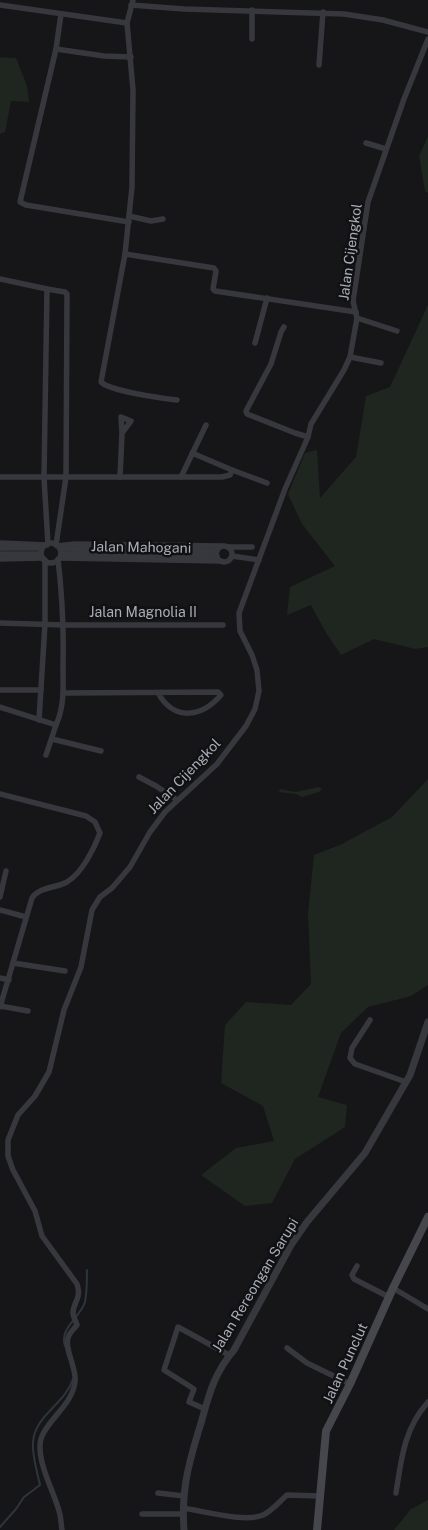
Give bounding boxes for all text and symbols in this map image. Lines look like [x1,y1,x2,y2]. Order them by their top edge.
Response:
street label: Jalan Cijengkol [335,202,365,302]
street label: Jalan Mahogani [91,538,191,556]
street label: Jalan Magnolia II [89,604,197,620]
street label: Jalan Cijengkol [144,735,224,817]
street label: Jalan Rereongan Sarupi [209,1215,301,1355]
street label: Jalan Punclut [319,1320,371,1406]

